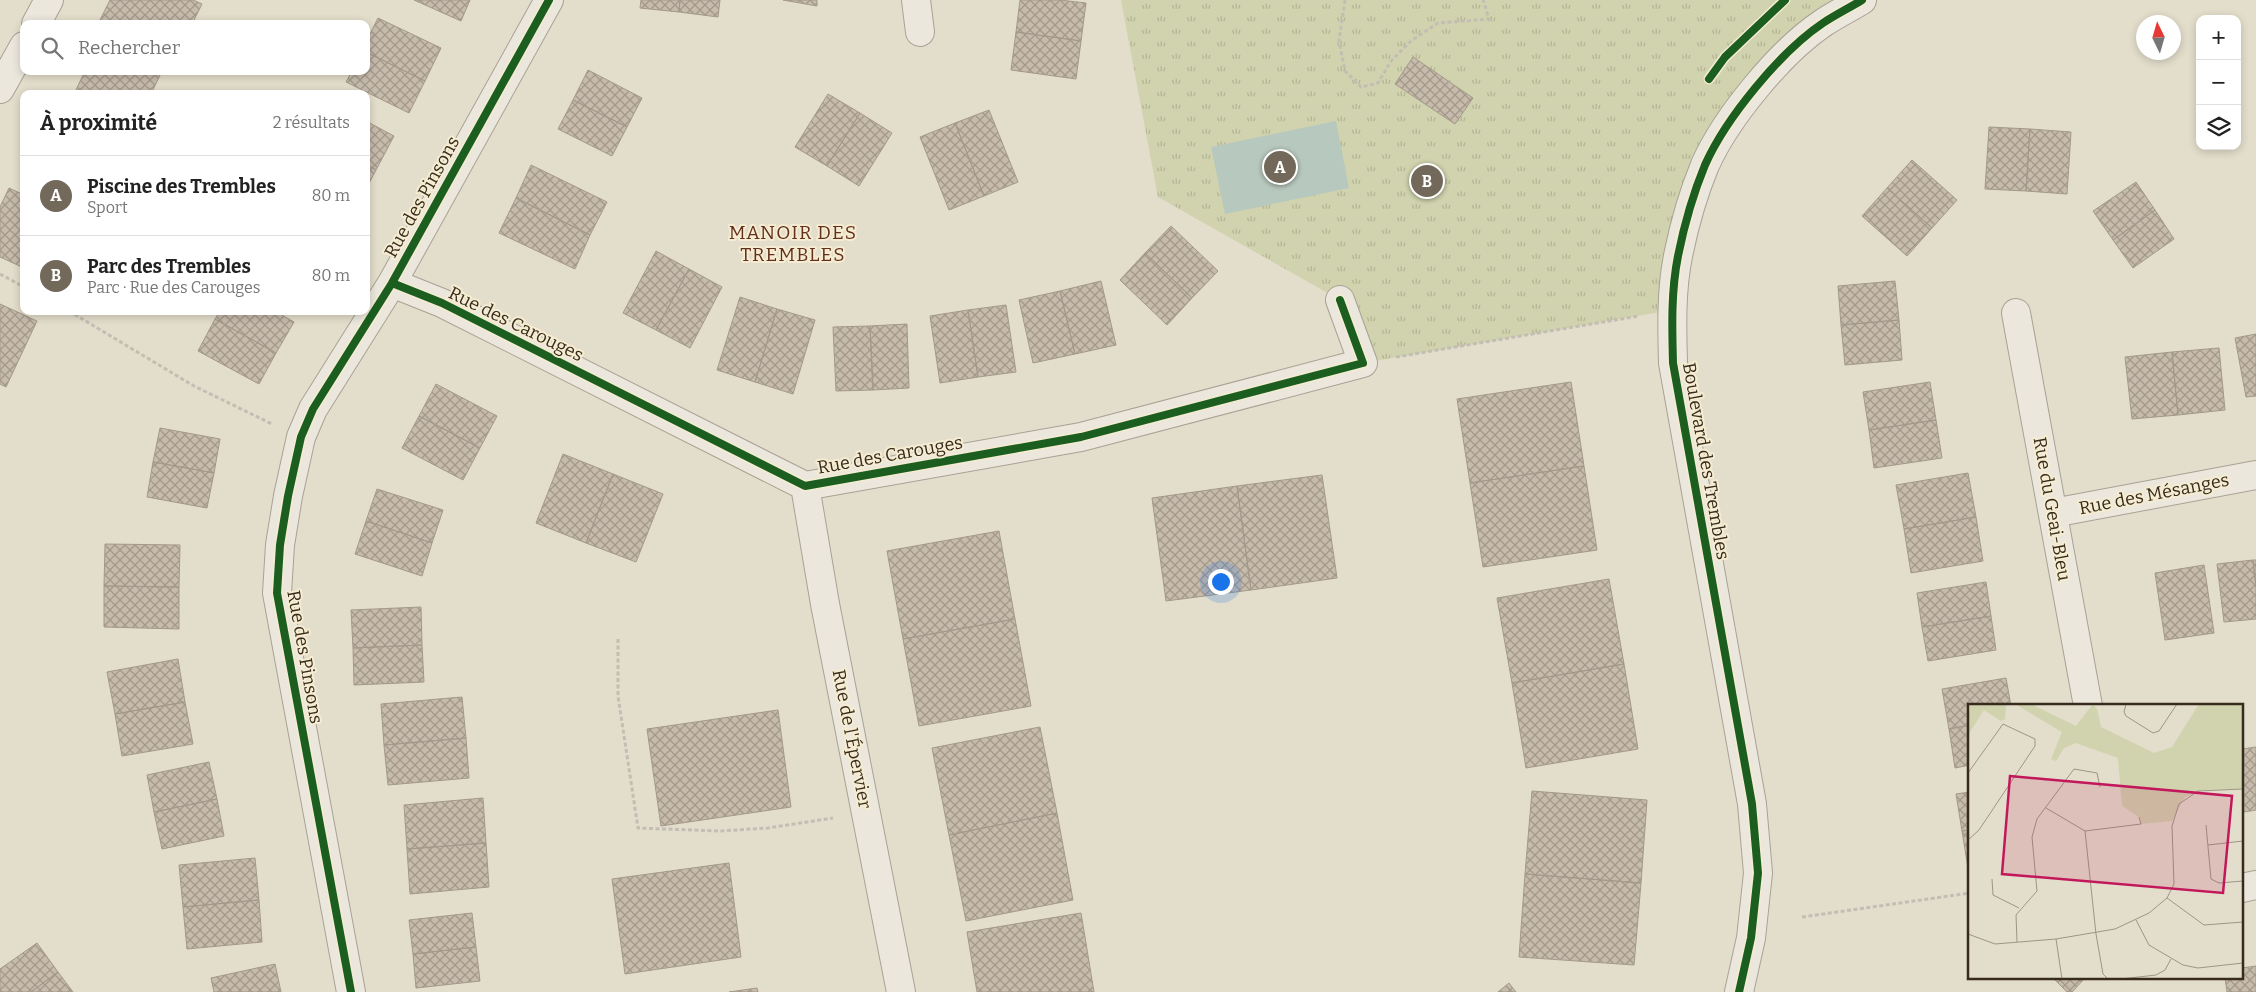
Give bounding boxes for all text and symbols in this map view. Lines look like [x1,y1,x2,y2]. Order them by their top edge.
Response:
north arrow [2136,15,2181,60]
map controls [2196,15,2241,150]
button: + [2196,15,2241,60]
search box [20,20,370,75]
icon: search [38,34,66,62]
text: Rechercher [78,36,180,59]
button: − [2196,60,2241,105]
button: layers [2196,105,2241,150]
text: À proximité [40,110,157,136]
text: 2 résultats [273,113,350,132]
street label: Rue des Pinsons [380,133,464,261]
pin: A [1264,148,1296,186]
pin: B [1411,162,1443,200]
text: Piscine des Trembles [87,175,276,198]
text: A [50,186,62,205]
text: 80 m [312,186,350,205]
text: Sport [87,198,128,217]
district label: MANOIR DES TREMBLES [729,221,857,266]
text: Parc des Trembles [87,255,251,278]
text: B [51,266,61,285]
text: 80 m [312,266,350,285]
text: Parc · Rue des Carouges [87,278,260,297]
street label: Rue des Carouges [445,282,587,366]
street label: Boulevard des Trembles [1678,361,1734,561]
street label: Rue des Carouges [816,431,964,479]
street label: Rue du Geai-Bleu [2029,435,2075,583]
street label: Rue des Mésanges [2077,469,2231,519]
your location [1208,569,1234,595]
street label: Rue des Pinsons [282,589,328,725]
street label: Rue de l'Épervier [828,667,877,811]
inset map [1968,704,2244,980]

